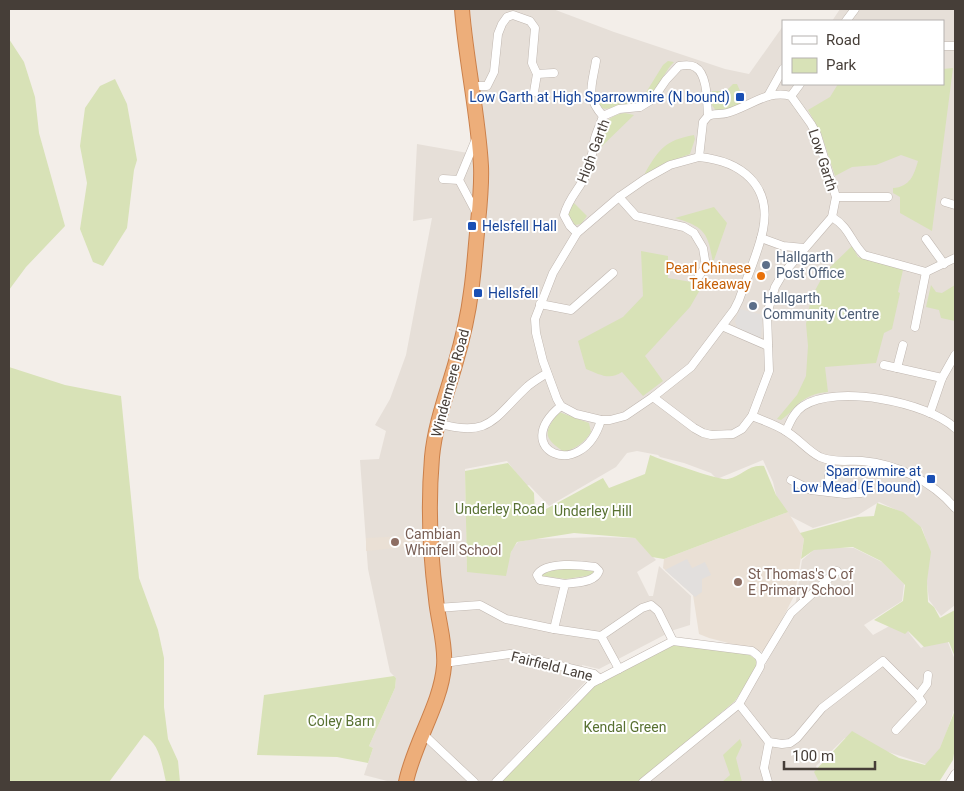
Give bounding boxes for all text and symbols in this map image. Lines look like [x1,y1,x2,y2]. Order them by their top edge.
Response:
legend [782,20,944,85]
text: Road [826,31,860,49]
text: Park [826,56,857,74]
place label: Low Garth at High Sparrowmire (N bound) [469,89,730,106]
marker: Low Garth at High Sparrowmire (N bound) [734,91,746,103]
street label: High Garth [574,117,612,185]
street label: Low Garth [805,127,841,193]
place label: Helsfell Hall [482,218,557,234]
marker: Helsfell Hall [466,220,478,232]
place label: Hallgarth Post Office [776,249,844,281]
marker: Hallgarth Post Office [760,259,772,271]
place label: Pearl Chinese Takeaway [666,260,751,292]
marker: Pearl Chinese Takeaway [755,270,767,282]
place label: Hellsfell [488,285,538,301]
marker: Hellsfell [472,287,484,299]
place label: Hallgarth Community Centre [763,290,879,322]
marker: Hallgarth Community Centre [747,300,759,312]
street label: Windermere Road [428,327,472,439]
place label: Sparrowmire at Low Mead (E bound) [793,463,921,496]
marker: Sparrowmire at Low Mead (E bound) [925,473,937,485]
park label: Underley Road [455,501,545,517]
park label: Underley Hill [554,503,632,519]
place label: Cambian Whinfell School [405,526,501,558]
marker: Cambian Whinfell School [389,536,401,548]
place label: St Thomas's C of E Primary School [748,566,854,598]
marker: St Thomas's C of E Primary School [732,576,744,588]
street label: Fairfield Lane [510,648,594,684]
park label: Coley Barn [308,713,374,729]
park label: Kendal Green [584,719,666,735]
scale bar [784,738,875,770]
text: 100 m [792,747,834,765]

